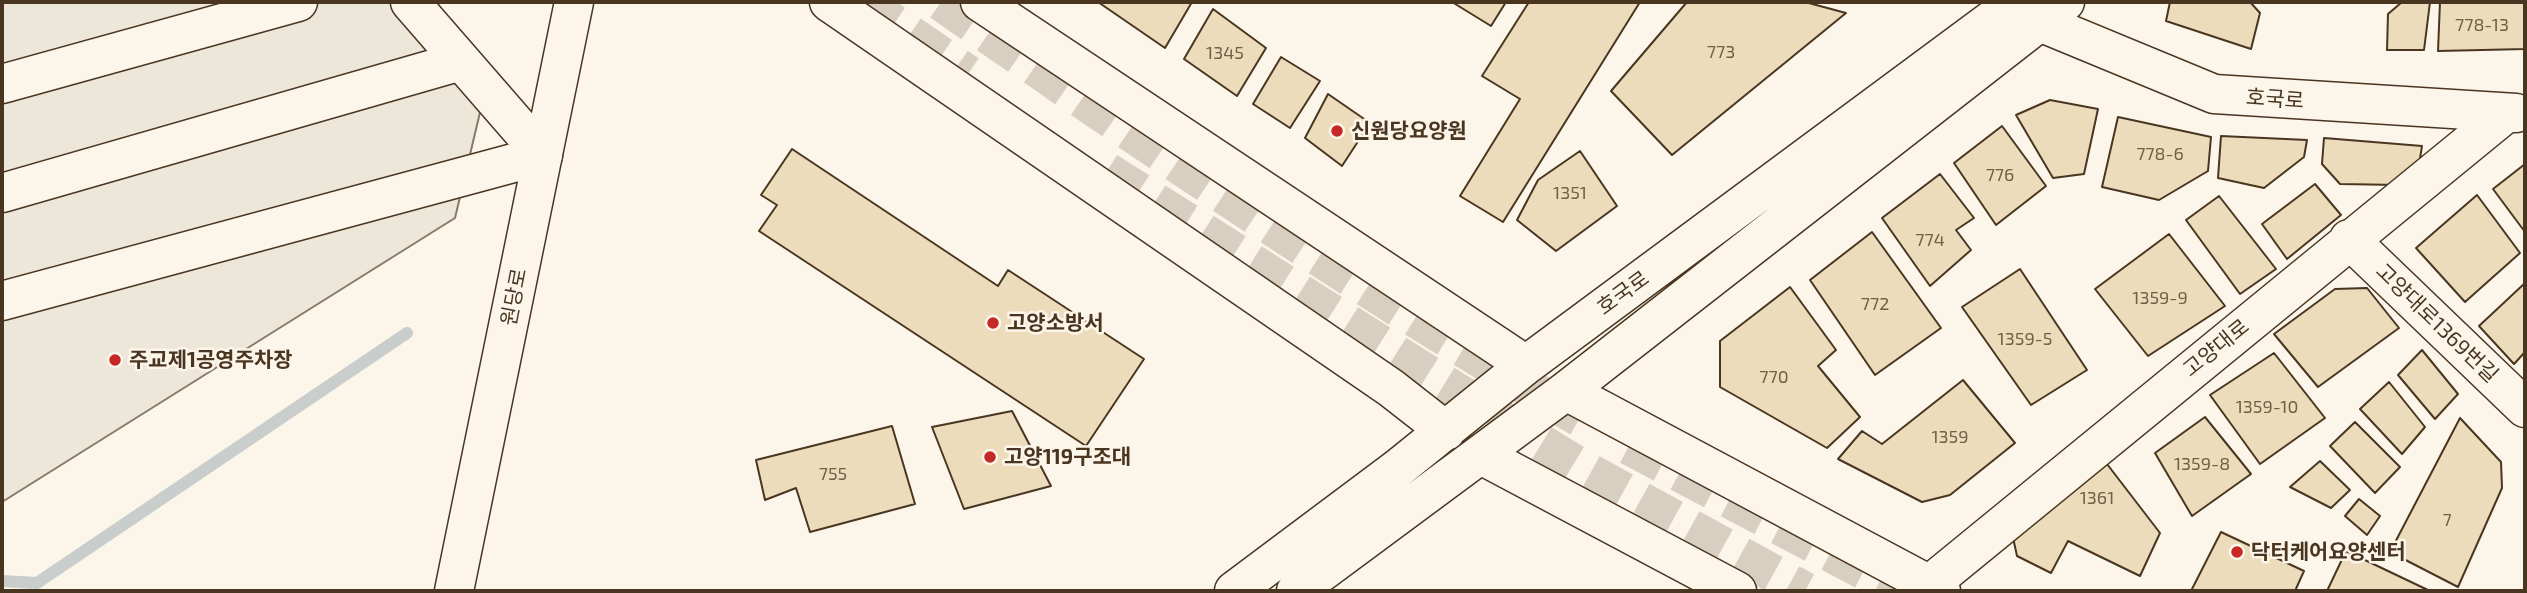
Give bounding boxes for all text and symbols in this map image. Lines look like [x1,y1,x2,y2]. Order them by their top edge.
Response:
house number: 778-13 [2455,14,2509,36]
house number: 773 [1707,41,1735,63]
house number: 1345 [1206,42,1244,64]
street label: 호국로 [2245,84,2305,114]
place label: 신원당요양원 [1351,118,1467,144]
marker: 신원당요양원 [1329,123,1345,139]
house number: 778-6 [2136,143,2184,165]
house number: 776 [1986,164,2014,186]
house number: 1351 [1553,182,1587,204]
house number: 774 [1915,229,1945,251]
street label: 고양대로1369번길 [2371,258,2503,388]
street label: 원당로 [496,266,532,328]
street label: 호국로 [1592,266,1654,320]
house number: 1359-9 [2132,287,2188,309]
house number: 772 [1861,293,1889,315]
place label: 고양소방서 [1007,310,1104,336]
street label: 고양대로 [2178,314,2254,382]
marker: 고양소방서 [985,315,1001,331]
house number: 1359-5 [1998,328,2052,350]
place label: 주교제1공영주차장 [129,347,293,373]
marker: 주교제1공영주차장 [107,352,123,368]
house number: 770 [1759,366,1789,388]
house number: 1359-10 [2236,396,2298,418]
house number: 1359 [1931,426,1969,448]
place label: 고양119구조대 [1004,444,1131,470]
marker: 고양119구조대 [982,449,998,465]
house number: 1359-8 [2174,453,2230,475]
house number: 755 [819,463,847,485]
house number: 1361 [2080,487,2114,509]
house number: 7 [2442,509,2452,531]
place label: 닥터케어요양센터 [2251,539,2406,565]
marker: 닥터케어요양센터 [2229,544,2245,560]

